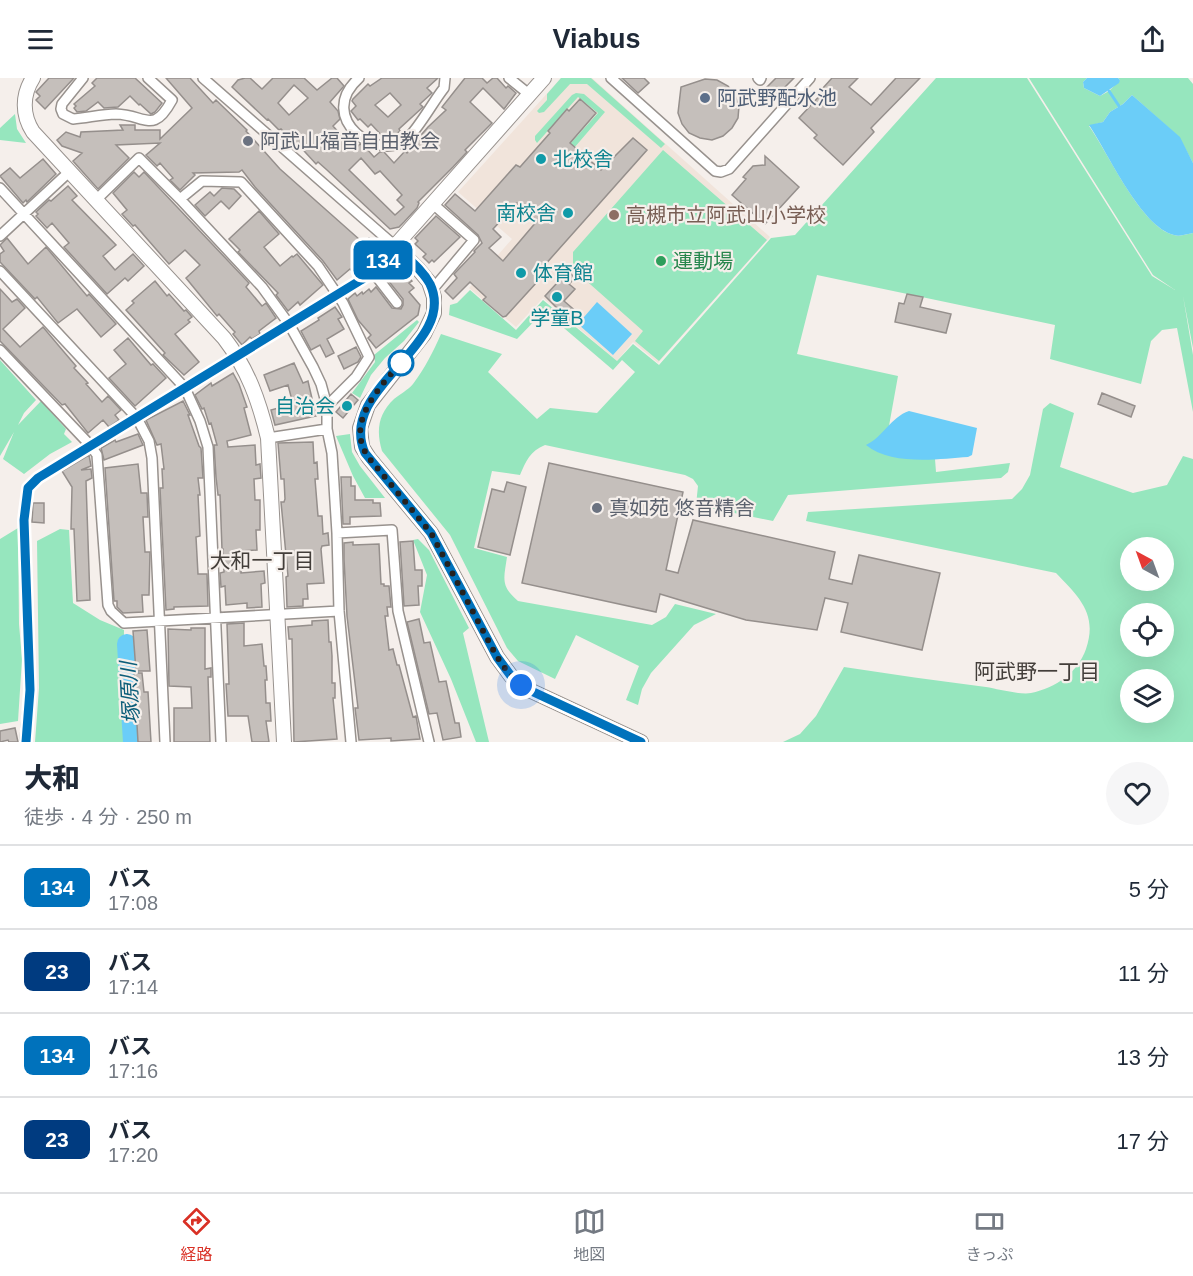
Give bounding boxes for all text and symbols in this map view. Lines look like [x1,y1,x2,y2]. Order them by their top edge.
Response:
icon: menu [24,23,57,56]
icon: share [1136,23,1169,56]
text: Viabus [552,24,641,54]
place label: 阿武野配水池 [717,87,837,109]
marker: 阿武野配水池 [698,91,712,105]
place label: 阿武山福音自由教会 [260,130,440,152]
marker: 阿武山福音自由教会 [241,134,255,148]
place label: 北校舎 [553,148,613,170]
marker: 北校舎 [534,152,548,166]
place label: 南校舎 [496,202,556,224]
place label: 高槻市立阿武山小学校 [626,204,826,226]
marker: 南校舎 [561,206,575,220]
marker: 高槻市立阿武山小学校 [607,208,621,222]
line badge: 134 [348,240,418,279]
text: 134 [365,249,401,272]
place label: 運動場 [673,250,733,272]
marker: 運動場 [654,254,668,268]
place label: 体育館 [533,262,593,284]
marker: 体育館 [514,266,528,280]
marker: 学童B [550,290,564,304]
place label: 学童B [530,307,584,329]
unlabelled marker [388,350,414,376]
place label: 自治会 [275,395,335,417]
marker: 自治会 [340,399,354,413]
place label: 真如苑 悠音精舎 [609,497,755,519]
marker: 真如苑 悠音精舎 [590,501,604,515]
north arrow [1120,537,1174,591]
map controls [1120,537,1174,723]
district label: 大和一丁目 [210,549,315,572]
button: locate [1120,603,1174,657]
water label: 塚原川 [116,659,143,725]
district label: 阿武野一丁目 [974,660,1100,683]
button: layers [1120,669,1174,723]
your location [506,670,536,700]
button: heart [1106,762,1169,825]
text: 大和 [24,763,80,794]
text: 徒歩 · 4 分 · 250 m [24,806,192,828]
text: バス [108,866,152,891]
text: 134 [39,876,75,899]
text: 5 分 [1129,877,1169,902]
text: 17:08 [108,892,158,914]
text: バス [108,950,152,975]
text: 23 [45,960,69,983]
text: 11 分 [1118,961,1169,986]
text: 17:14 [108,976,158,998]
text: バス [108,1034,152,1059]
text: 134 [39,1044,75,1067]
text: 13 分 [1116,1045,1169,1070]
text: 17:16 [108,1060,158,1082]
text: バス [108,1118,152,1143]
text: 23 [45,1128,69,1151]
text: 17 分 [1116,1129,1169,1154]
text: 17:20 [108,1144,158,1166]
tab: 経路 [180,1205,213,1265]
tab: 地図 [573,1205,606,1265]
tab: きっぷ [966,1205,1013,1265]

